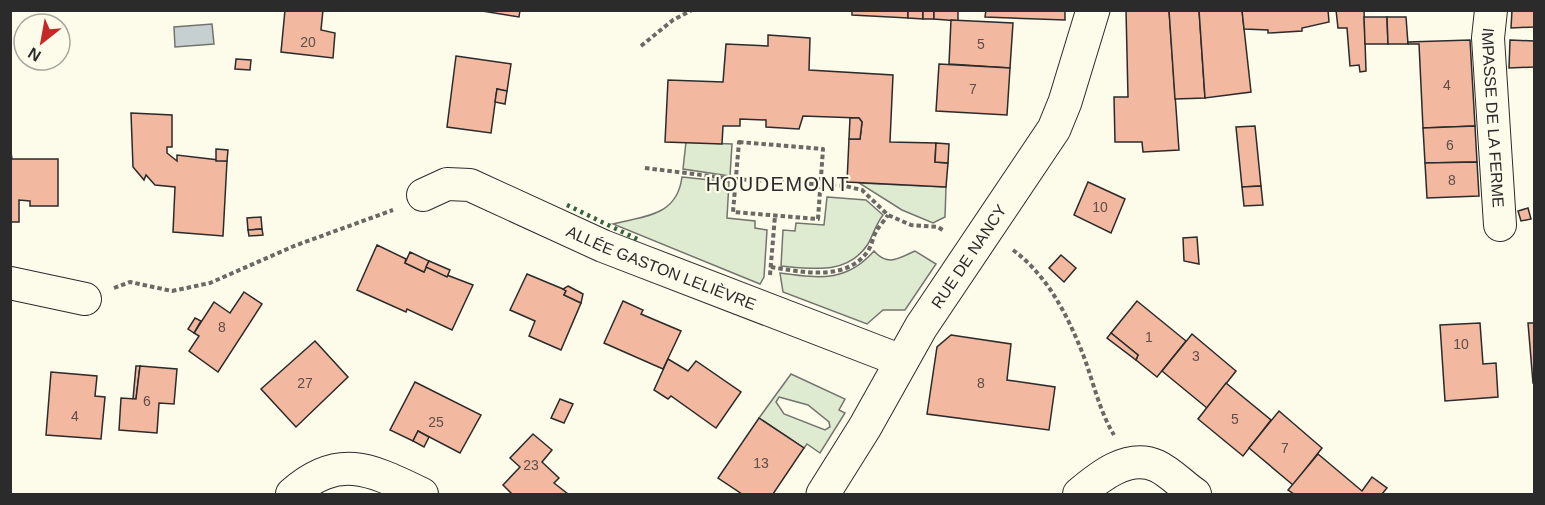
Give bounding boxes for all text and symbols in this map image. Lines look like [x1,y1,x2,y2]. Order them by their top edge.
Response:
north arrow [12,12,72,72]
street label: IMPASSE DE LA FERME [1479,27,1507,208]
house number: 20 [300,34,316,50]
house number: 5 [977,36,985,52]
text: N [25,44,44,65]
house number: 4 [1443,77,1451,93]
house number: 7 [969,81,977,97]
house number: 6 [1446,137,1454,153]
house number: 8 [1448,172,1456,188]
district label: HOUDEMONT [706,173,850,195]
house number: 10 [1092,199,1108,215]
street label: RUE DE NANCY [928,201,1010,311]
street label: ALLÉE GASTON LELIÈVRE [564,222,759,313]
house number: 8 [218,319,226,335]
house number: 1 [1145,329,1153,345]
house number: 10 [1453,336,1469,352]
house number: 3 [1192,348,1200,364]
house number: 27 [297,375,313,391]
house number: 8 [977,375,985,391]
house number: 6 [143,393,151,409]
house number: 4 [71,408,79,424]
house number: 5 [1231,411,1239,427]
house number: 25 [428,414,444,430]
house number: 7 [1281,440,1289,456]
house number: 13 [753,455,769,471]
house number: 23 [523,457,539,473]

